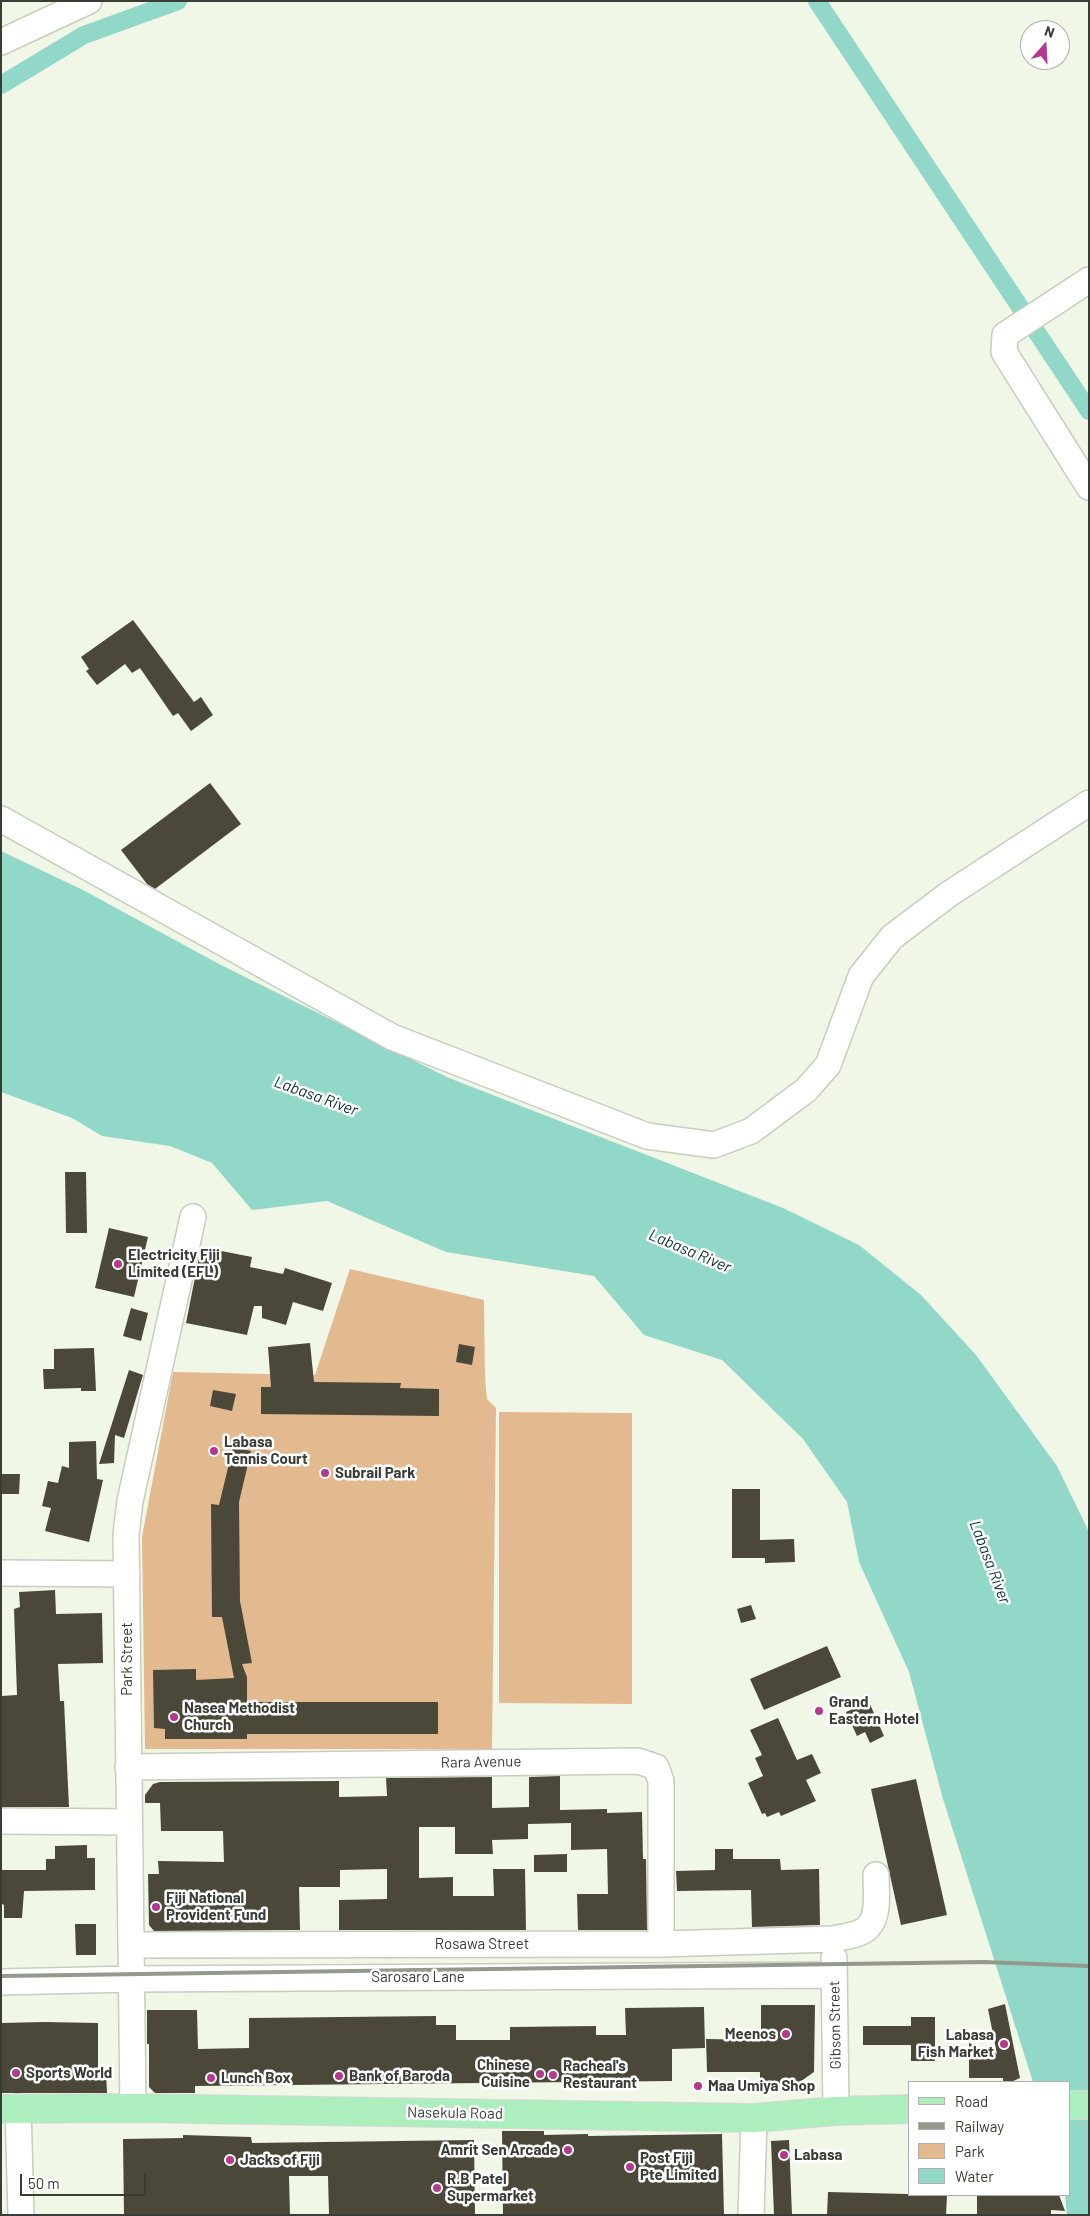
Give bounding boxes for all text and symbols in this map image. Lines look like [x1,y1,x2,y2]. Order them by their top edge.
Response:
north arrow [1020,20,1070,70]
text: N [1043,22,1057,41]
water label: Labasa River [271,1072,361,1120]
water label: Labasa River [646,1225,734,1277]
place label: Electricity Fiji Limited (EFL) [128,1246,220,1281]
marker: Electricity Fiji Limited (EFL) [112,1258,124,1270]
place label: Labasa Tennis Court [224,1433,308,1468]
marker: Labasa Tennis Court [208,1445,220,1457]
place label: Subrail Park [335,1464,415,1482]
marker: Subrail Park [319,1467,331,1479]
water label: Labasa River [965,1518,1015,1606]
street label: Park Street [118,1622,136,1696]
place label: Grand Eastern Hotel [829,1693,919,1728]
place label: Nasea Methodist Church [184,1699,295,1734]
marker: Grand Eastern Hotel [813,1705,825,1717]
marker: Nasea Methodist Church [168,1711,180,1723]
street label: Rara Avenue [441,1752,521,1772]
place label: Fiji National Provident Fund [166,1889,266,1924]
marker: Fiji National Provident Fund [150,1901,162,1913]
street label: Rosawa Street [435,1935,529,1953]
street label: Sarosaro Lane [371,1968,465,1986]
street label: Gibson Street [825,1981,845,2069]
place label: Meenos [725,2025,776,2043]
place label: Labasa Fish Market [918,2026,994,2061]
marker: Meenos [780,2028,792,2040]
marker: Labasa Fish Market [998,2038,1010,2050]
place label: Chinese Cuisine [477,2056,530,2091]
place label: Racheal's Restaurant [563,2057,637,2092]
place label: Sports World [26,2064,112,2082]
marker: Sports World [10,2067,22,2079]
place label: Bank of Baroda [349,2067,450,2085]
marker: Chinese Cuisine [534,2068,546,2080]
place label: Lunch Box [221,2069,290,2087]
marker: Racheal's Restaurant [547,2069,559,2081]
marker: Bank of Baroda [333,2070,345,2082]
marker: Lunch Box [205,2072,217,2084]
place label: Maa Umiya Shop [708,2077,815,2095]
marker: Maa Umiya Shop [692,2080,704,2092]
legend [908,2081,1070,2196]
text: Road [955,2092,988,2110]
street label: Nasekula Road [407,2103,503,2123]
text: Railway [955,2117,1004,2135]
place label: Amrit Sen Arcade [441,2141,558,2159]
text: Park [955,2142,984,2160]
marker: Amrit Sen Arcade [562,2144,574,2156]
place label: Labasa [794,2146,842,2164]
place label: Post Fiji Pte Limited [640,2149,717,2184]
marker: Labasa [778,2149,790,2161]
place label: Jacks of Fiji [240,2151,320,2169]
marker: Jacks of Fiji [224,2154,236,2166]
marker: Post Fiji Pte Limited [624,2161,636,2173]
scale bar [22,2164,149,2196]
text: Water [955,2167,994,2185]
place label: R.B Patel Supermarket [447,2170,534,2205]
text: 50 m [28,2174,60,2192]
marker: R.B Patel Supermarket [431,2182,443,2194]

